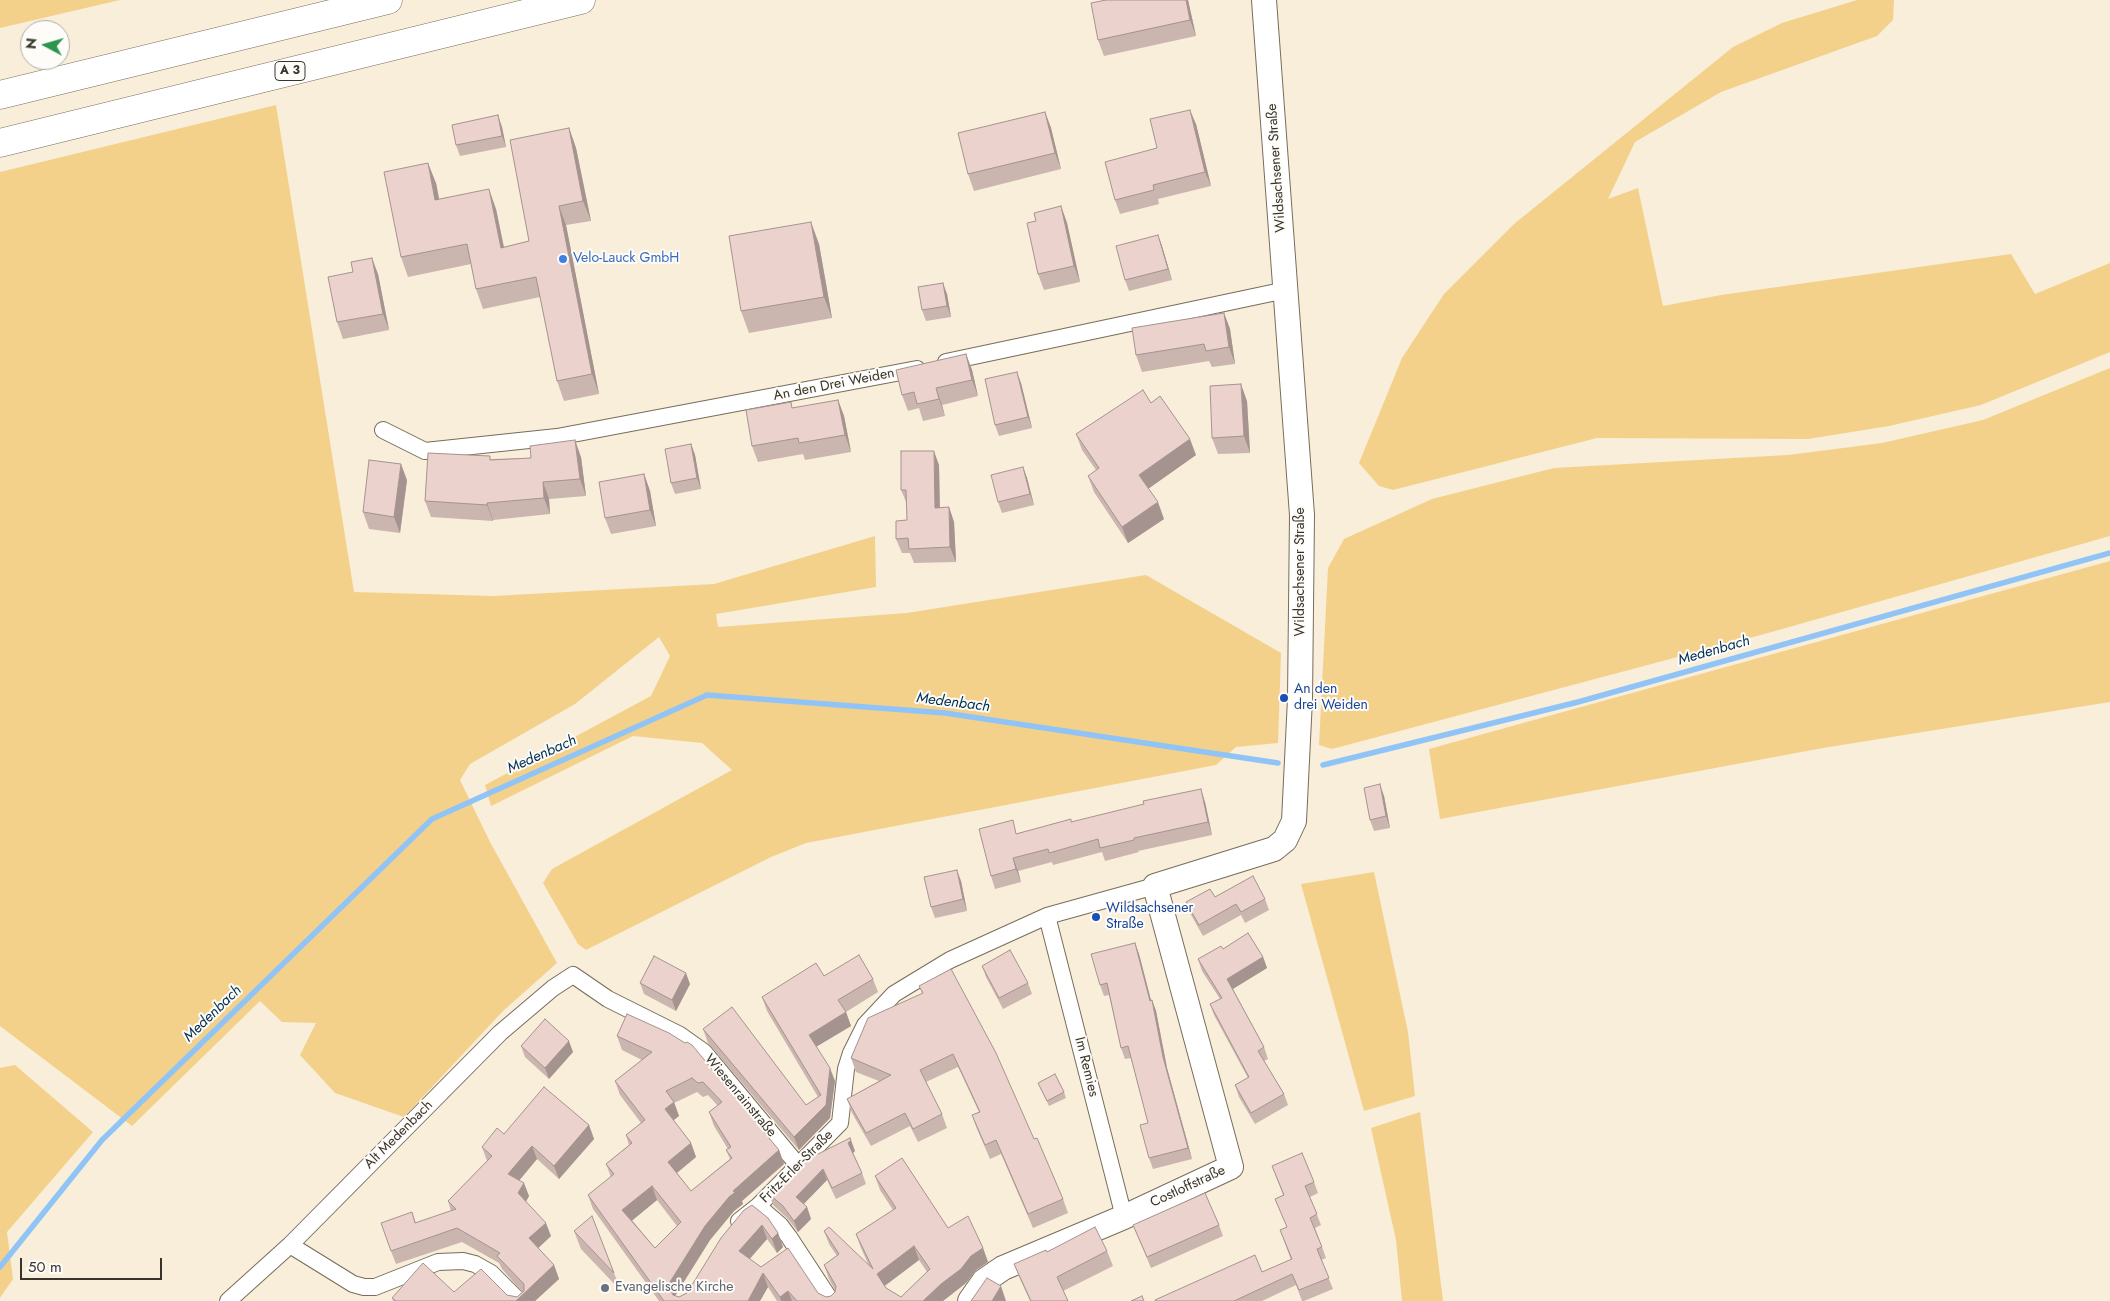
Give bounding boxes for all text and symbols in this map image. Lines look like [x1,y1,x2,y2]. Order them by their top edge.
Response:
north arrow [20,20,70,70]
text: N [21,37,42,50]
road number: A 3 [275,61,305,80]
street label: Wildsachsener Straße [1264,103,1290,233]
place label: Velo-Lauck GmbH [573,251,679,267]
marker: Velo-Lauck GmbH [557,253,569,265]
street label: An den Drei Weiden [772,365,896,405]
street label: Wildsachsener Straße [1293,507,1309,637]
water label: Medenbach [1676,632,1752,670]
place label: An den drei Weiden [1294,682,1368,714]
water label: Medenbach [915,690,991,716]
marker: An den drei Weiden [1278,692,1290,704]
water label: Medenbach [505,732,579,778]
place label: Wildsachsener Straße [1106,901,1193,934]
marker: Wildsachsener Straße [1090,911,1102,923]
water label: Medenbach [180,982,246,1046]
street label: Im Remies [1070,1035,1102,1099]
street label: Wiesenrainstraße [700,1051,780,1141]
street label: Alt Medenbach [361,1097,437,1173]
street label: Fritz-Erler-Straße [757,1127,837,1207]
street label: Costloffstraße [1148,1162,1228,1212]
scale bar [22,1248,165,1280]
text: 50 m [28,1256,62,1278]
place label: Evangelische Kirche [615,1280,733,1296]
marker: Evangelische Kirche [599,1282,611,1294]

